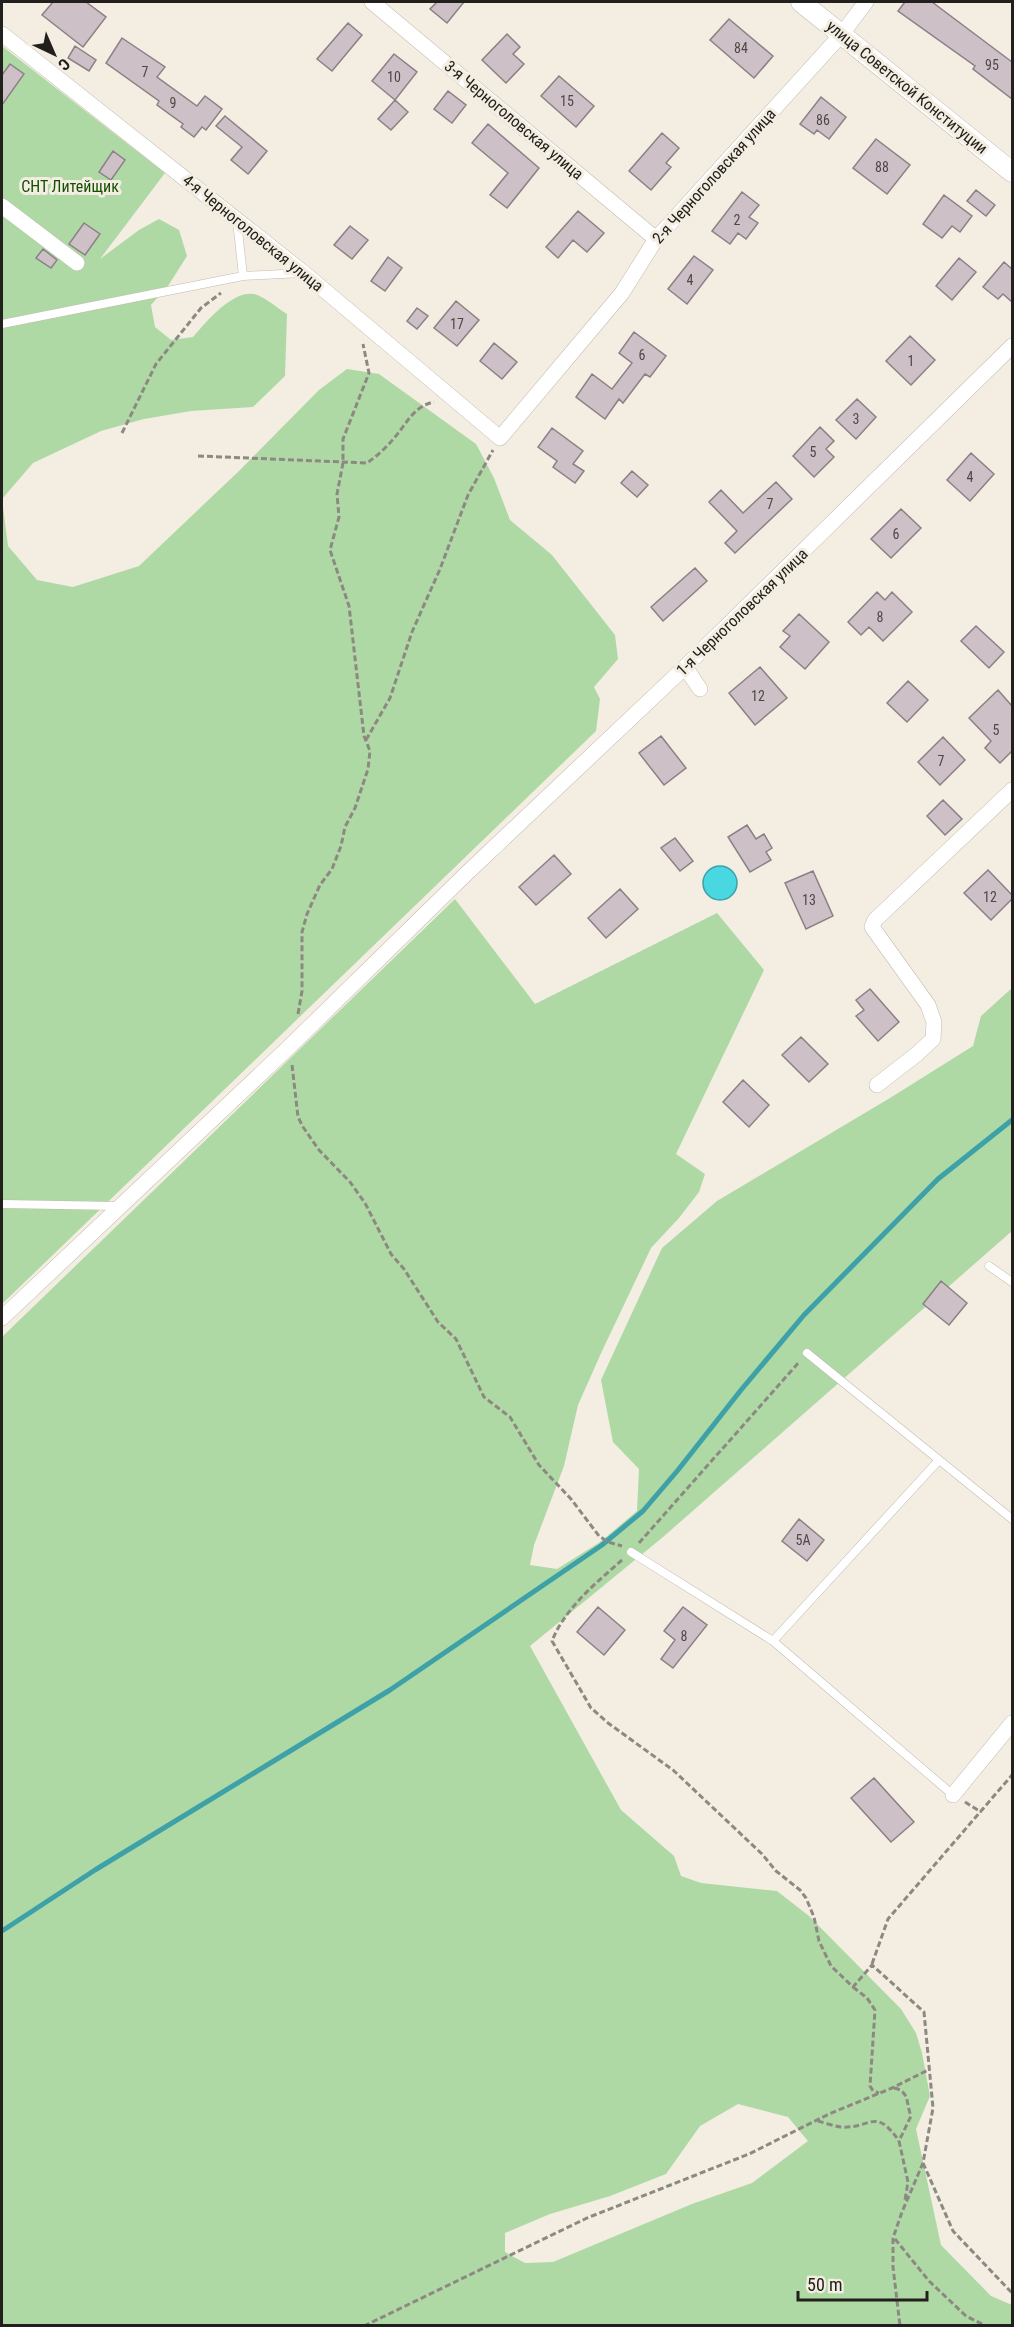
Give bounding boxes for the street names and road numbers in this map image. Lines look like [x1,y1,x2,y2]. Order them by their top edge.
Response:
street label: улица Советской Конституции [823,16,991,158]
street label: 3-я Черноголовская улица [441,56,587,184]
street label: 2-я Черноголовская улица [648,104,780,248]
street label: 4-я Черноголовская улица [179,170,327,296]
street label: 1-я Черноголовская улица [672,544,812,680]

